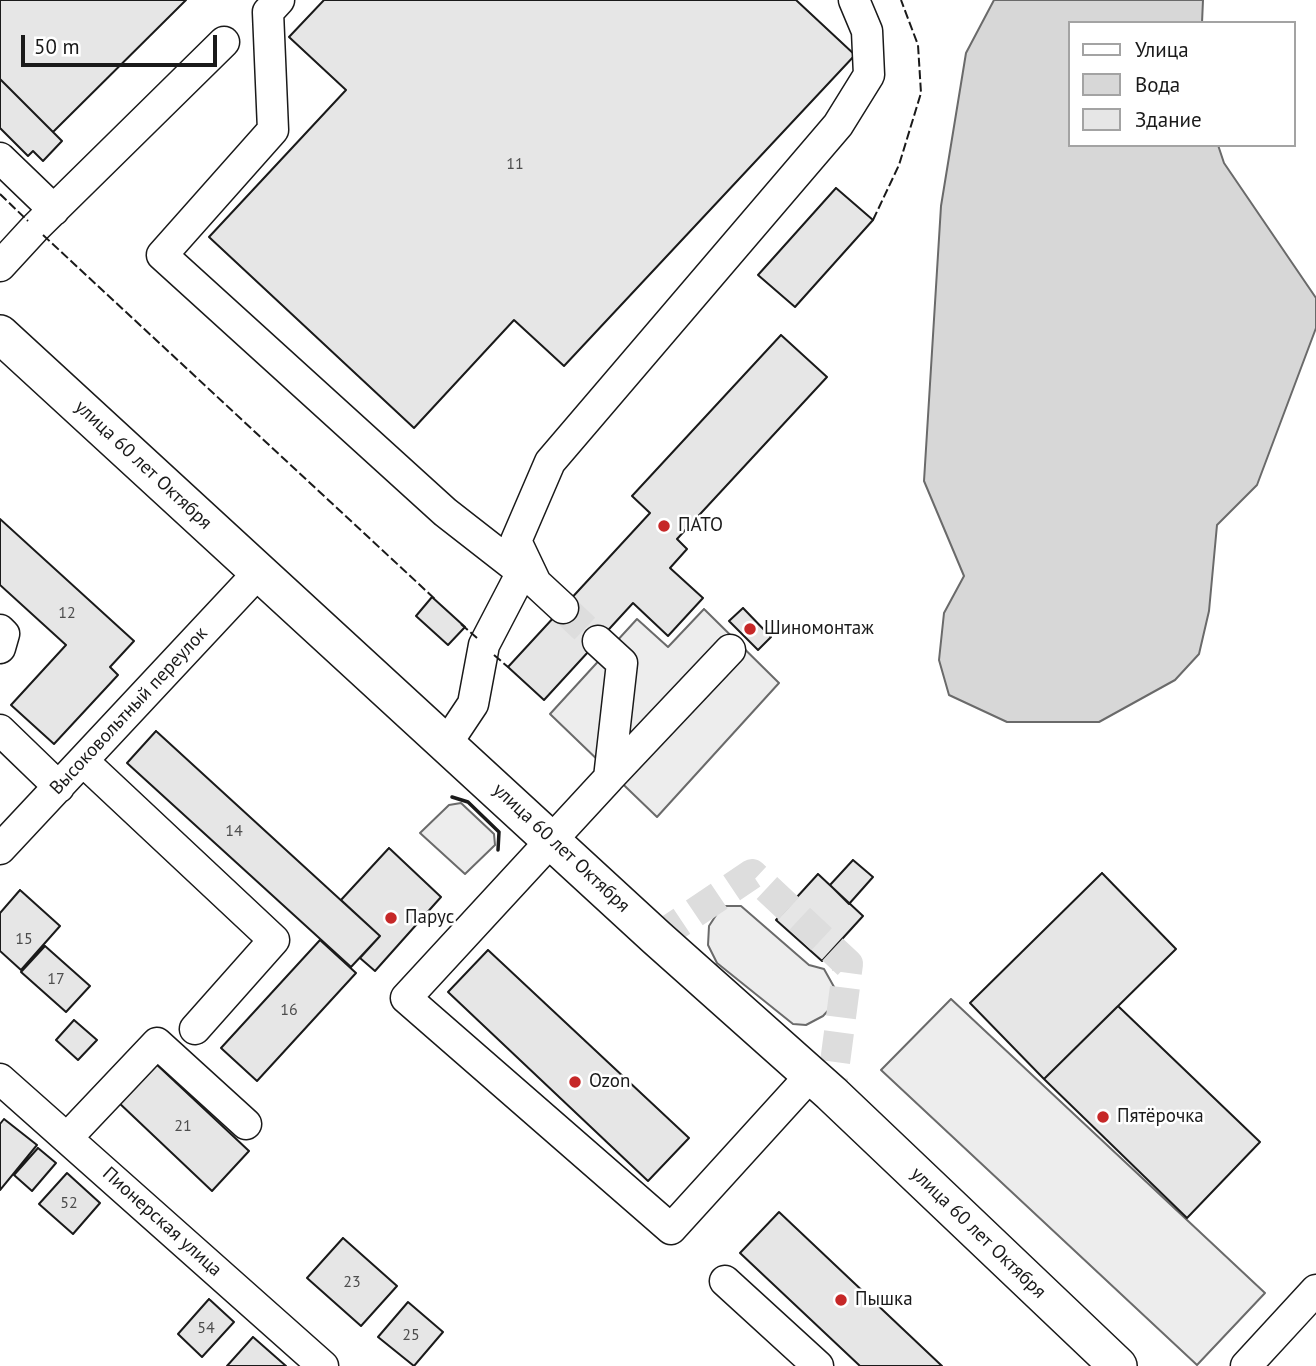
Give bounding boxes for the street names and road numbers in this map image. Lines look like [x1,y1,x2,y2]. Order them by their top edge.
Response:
street label: улица 60 лет Октября [70,396,216,534]
street label: Высоковольтный переулок [45,622,213,800]
street label: улица 60 лет Октября [488,779,634,917]
street label: Пионерская улица [98,1162,226,1282]
street label: улица 60 лет Октября [906,1163,1050,1303]

